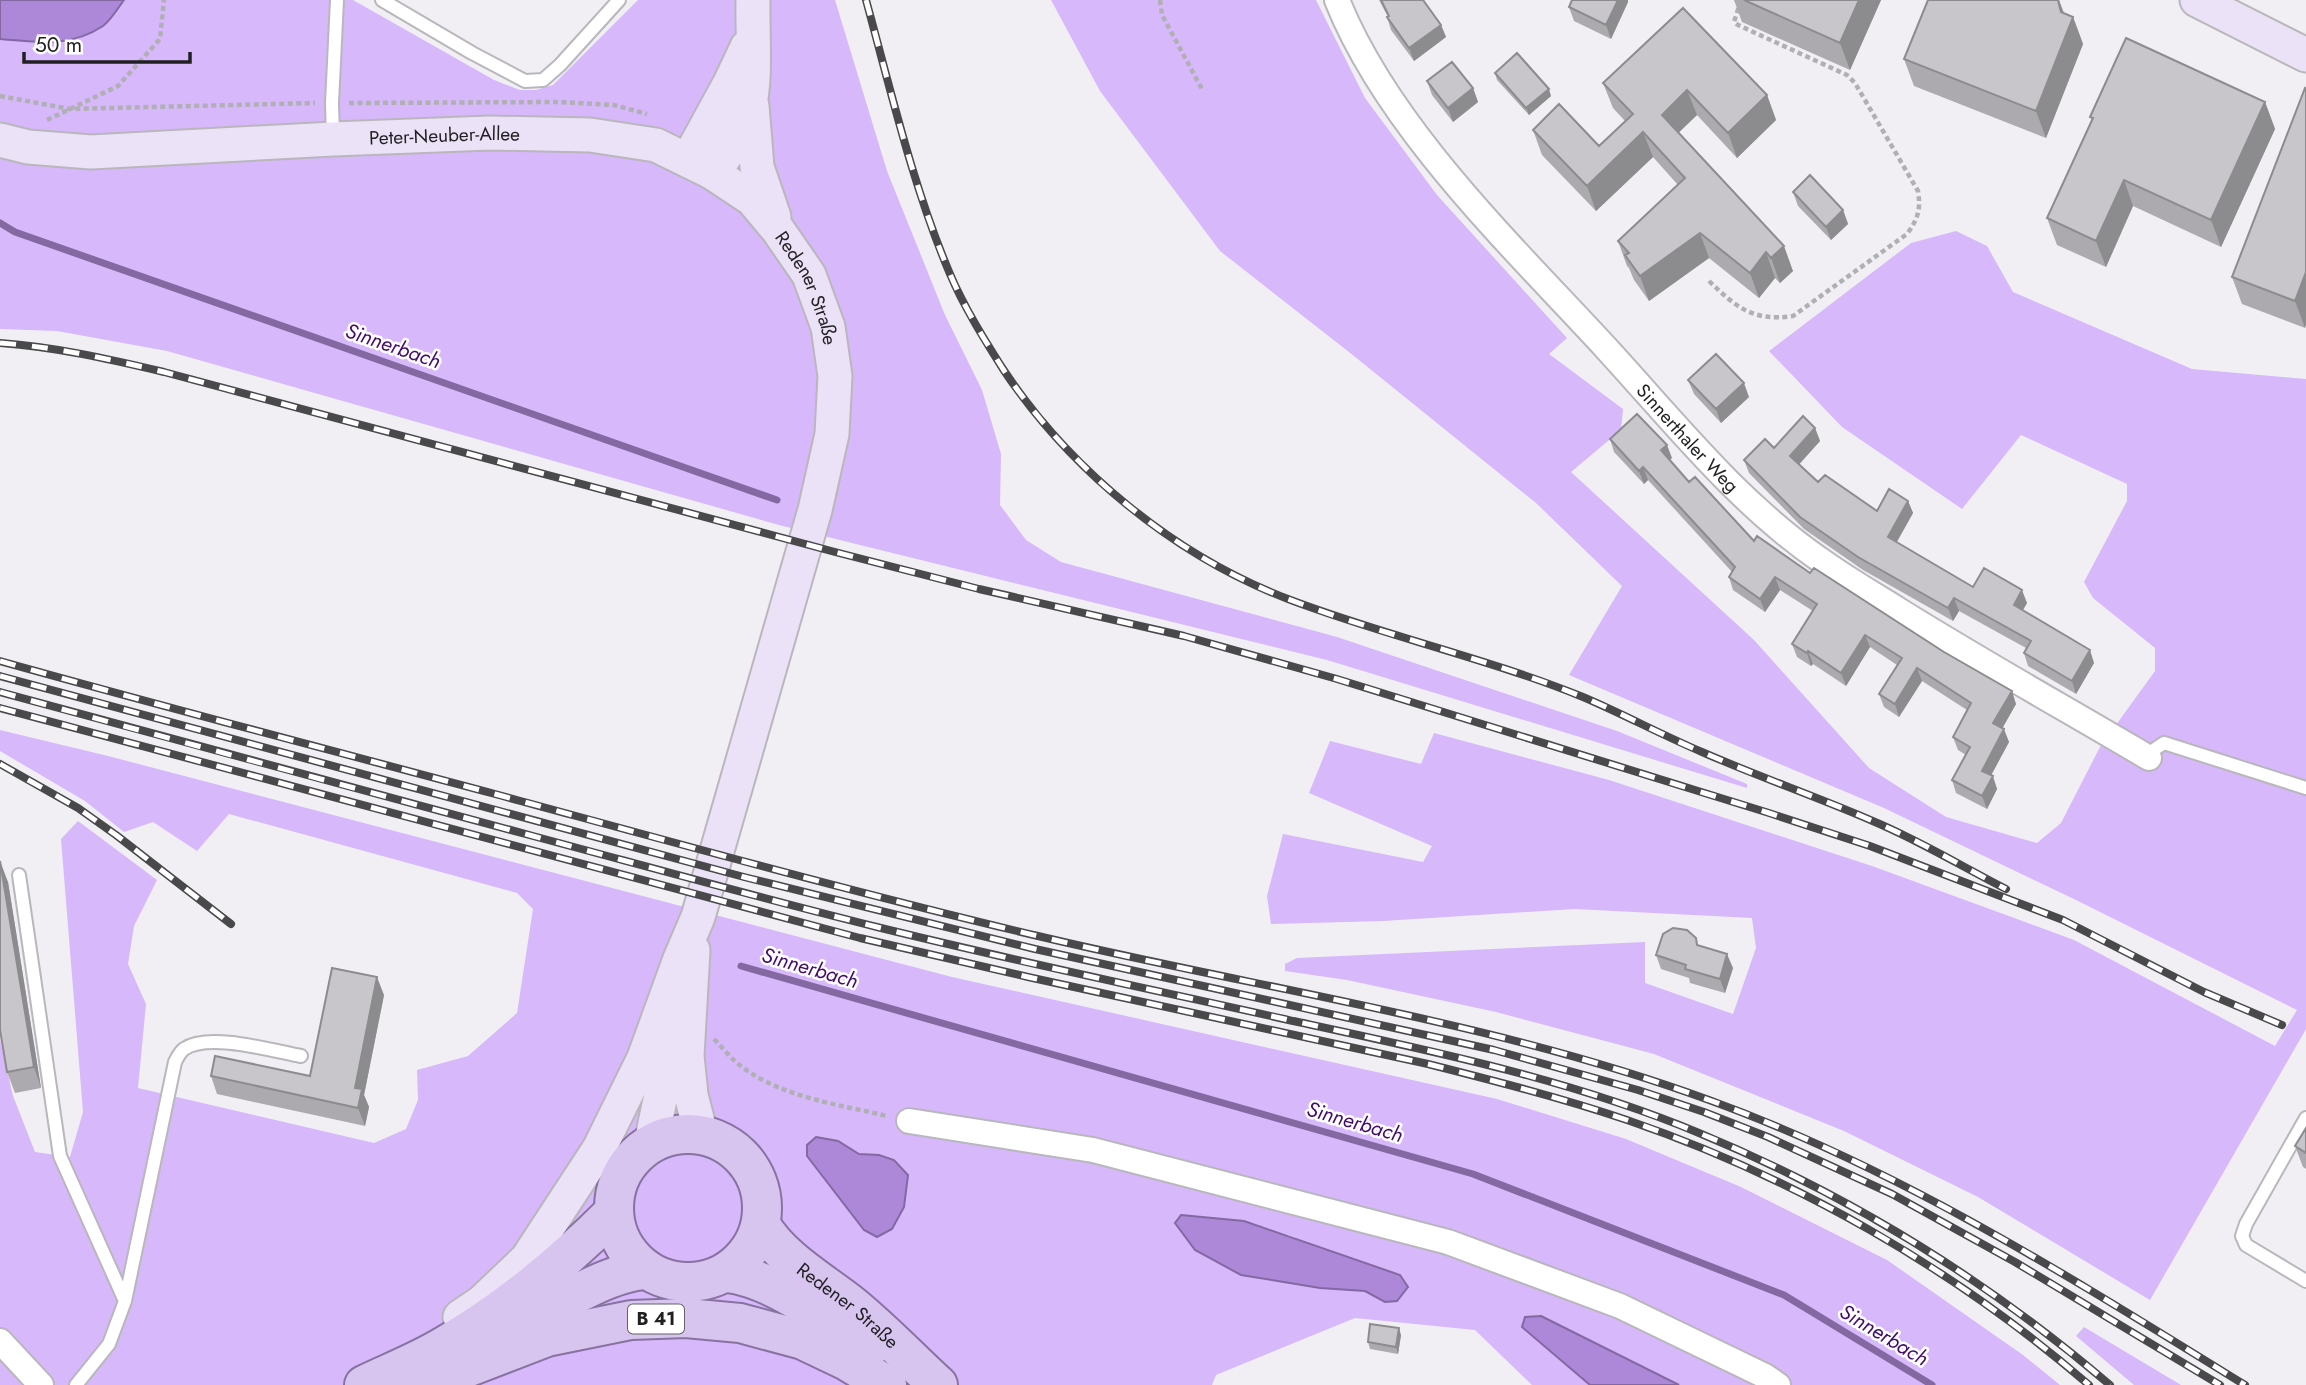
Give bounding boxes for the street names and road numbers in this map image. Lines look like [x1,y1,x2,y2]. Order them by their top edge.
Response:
street label: Peter-Neuber-Allee [369,120,520,152]
street label: Redener Straße [769,226,843,347]
street label: Sinnerthaler Weg [1630,378,1745,499]
street label: Redener Straße [791,1256,905,1355]
road number: B 41 [628,1304,684,1334]

